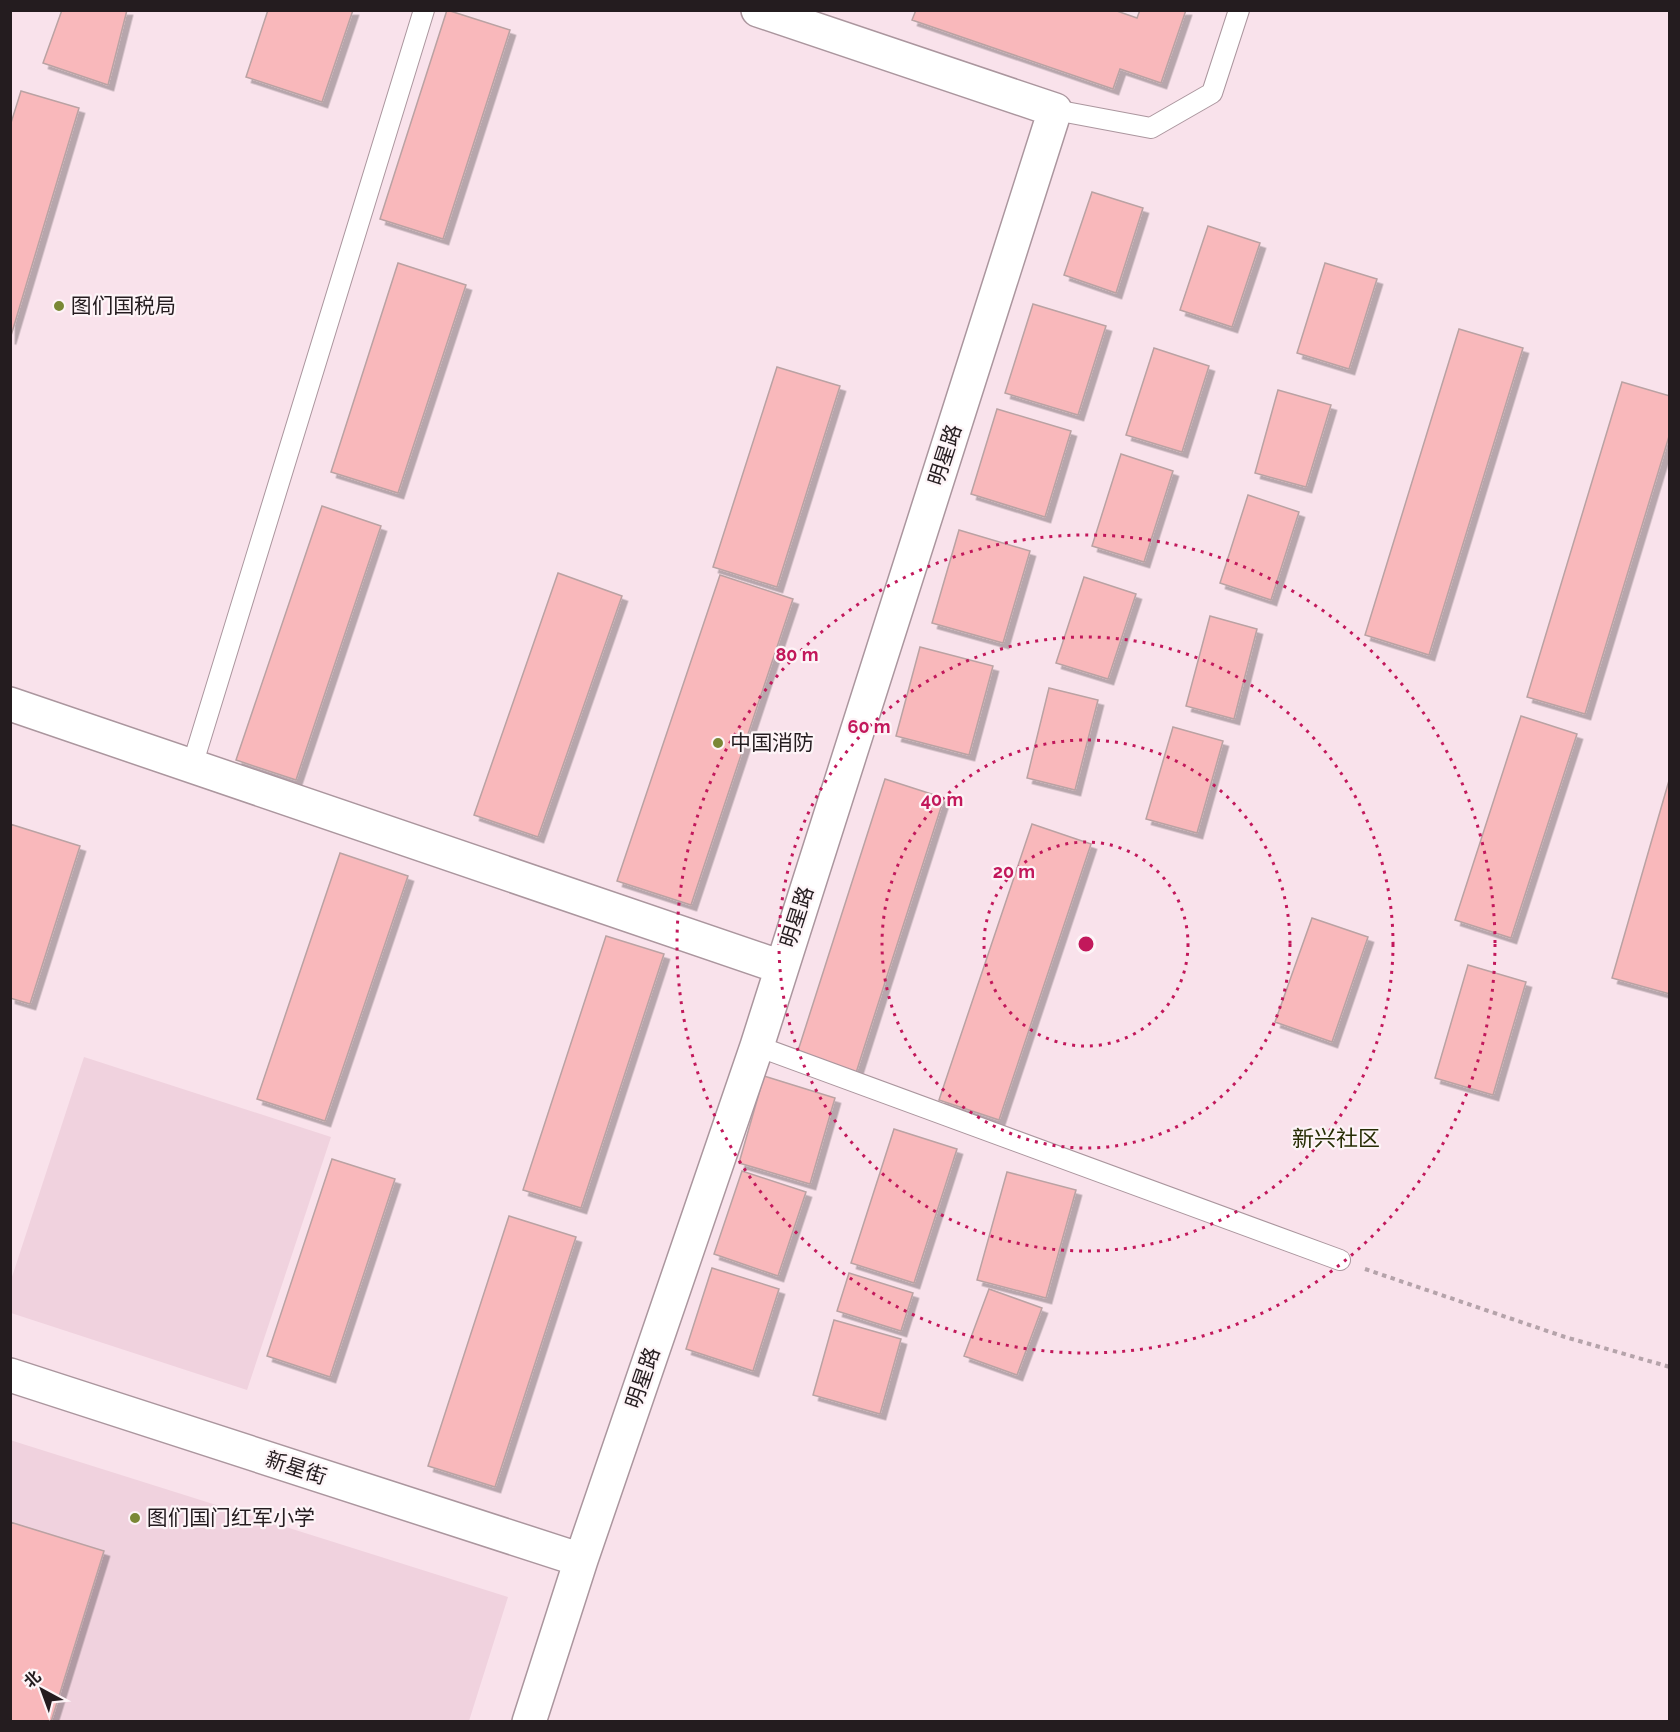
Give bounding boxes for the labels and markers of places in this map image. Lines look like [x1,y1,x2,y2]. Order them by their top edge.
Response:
place label: 图们国税局 [71,293,176,318]
marker: 图们国税局 [52,299,66,313]
place label: 中国消防 [730,730,814,755]
marker: 中国消防 [711,736,725,750]
centre of rings [1076,934,1096,954]
place label: 图们国门红军小学 [147,1505,315,1530]
marker: 图们国门红军小学 [128,1511,142,1525]

